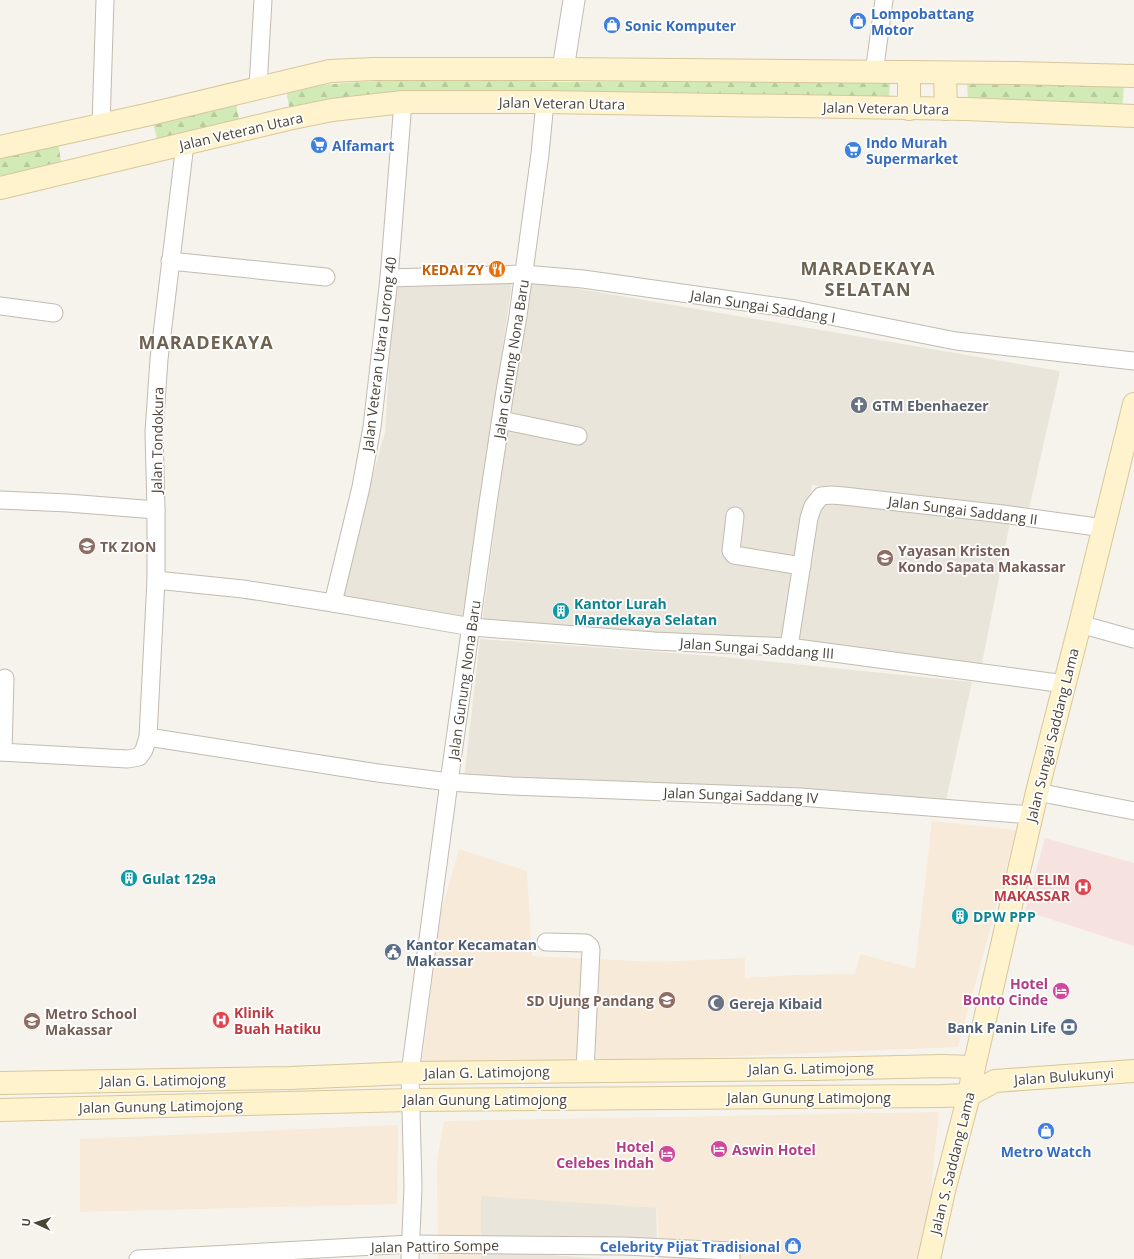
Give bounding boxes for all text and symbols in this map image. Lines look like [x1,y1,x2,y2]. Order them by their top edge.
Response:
place label: Lompobattang Motor [871,4,974,39]
shop icon: Lompobattang Motor [848,11,868,31]
shop icon: Sonic Komputer [602,15,622,35]
place label: Sonic Komputer [625,16,737,35]
street label: Jalan Veteran Utara [497,92,625,114]
street label: Jalan Veteran Utara [821,97,949,119]
street label: Jalan Veteran Utara [175,108,305,155]
place label: Indo Murah Supermarket [866,133,958,168]
supermarket icon: Alfamart [309,135,329,155]
place label: Alfamart [332,136,394,155]
supermarket icon: Indo Murah Supermarket [843,140,863,160]
street label: Jalan Veteran Utara Lorong 40 [357,256,400,454]
district label: MARADEKAYA SELATAN [800,256,936,301]
restaurant icon: KEDAI ZY [487,259,507,279]
place label: KEDAI ZY [422,260,484,279]
street label: Jalan Gunung Nona Baru [489,278,533,442]
street label: Jalan Sungai Saddang I [687,285,837,327]
district label: MARADEKAYA [138,330,274,354]
street label: Jalan Tondokura [147,387,167,495]
church icon: GTM Ebenhaezer [849,395,869,415]
place label: GTM Ebenhaezer [872,396,989,415]
street label: Jalan Sungai Saddang II [885,491,1039,529]
school or university icon: TK ZION [77,536,97,556]
place label: TK ZION [100,537,156,556]
place label: Yayasan Kristen Kondo Sapata Makassar [898,541,1066,576]
school or university icon: Yayasan Kristen Kondo Sapata Makassar [875,548,895,568]
place label: Kantor Lurah Maradekaya Selatan [574,594,717,629]
street label: Jalan Gunung Nona Baru [443,599,485,763]
building icon: Kantor Lurah Maradekaya Selatan [551,601,571,621]
street label: Jalan Sungai Saddang III [677,633,835,663]
street label: Jalan Sungai Saddang Lama [1021,646,1083,826]
street label: Jalan Sungai Saddang IV [661,783,819,807]
building icon: Gulat 129a [119,868,139,888]
place label: Gulat 129a [142,869,216,888]
place label: RSIA ELIM MAKASSAR [994,870,1071,905]
hospital icon: RSIA ELIM MAKASSAR [1073,877,1093,897]
building icon: DPW PPP [950,906,970,926]
place label: DPW PPP [973,907,1036,926]
place label: Kantor Kecamatan Makassar [406,935,537,970]
public building icon: Kantor Kecamatan Makassar [383,942,403,962]
place label: Hotel Bonto Cinde [963,974,1048,1009]
hotel icon: Hotel Bonto Cinde [1051,981,1071,1001]
school or university icon: SD Ujung Pandang [657,990,677,1010]
place label: SD Ujung Pandang [527,991,654,1010]
mosque icon: Gereja Kibaid [706,993,726,1013]
place label: Gereja Kibaid [729,994,822,1013]
place label: Klinik Buah Hatiku [234,1003,321,1038]
place label: Metro School Makassar [45,1004,137,1039]
hospital icon: Klinik Buah Hatiku [211,1010,231,1030]
school or university icon: Metro School Makassar [22,1011,42,1031]
bank icon: Bank Panin Life [1059,1017,1079,1037]
place label: Bank Panin Life [947,1018,1056,1037]
street label: Jalan G. Latimojong [746,1057,874,1079]
street label: Jalan G. Latimojong [422,1061,550,1083]
street label: Jalan Bulukunyi [1012,1063,1114,1089]
street label: Jalan G. Latimojong [98,1069,226,1091]
street label: Jalan Gunung Latimojong [725,1088,891,1107]
street label: Jalan Gunung Latimojong [401,1090,567,1109]
street label: Jalan S. Saddang Lama [925,1090,979,1238]
street label: Jalan Gunung Latimojong [77,1095,244,1117]
shop icon: Metro Watch [1036,1121,1056,1141]
place label: Hotel Celebes Indah [556,1137,654,1172]
hotel icon: Aswin Hotel [709,1139,729,1159]
place label: Aswin Hotel [732,1140,816,1159]
place label: Metro Watch [1001,1142,1091,1161]
hotel icon: Hotel Celebes Indah [657,1144,677,1164]
north arrow [16,1203,56,1243]
text: U [18,1218,33,1227]
street label: Jalan Pattiro Sompe [369,1235,499,1257]
shop icon: Celebrity Pijat Tradisional [783,1236,803,1256]
place label: Celebrity Pijat Tradisional [600,1237,780,1256]

